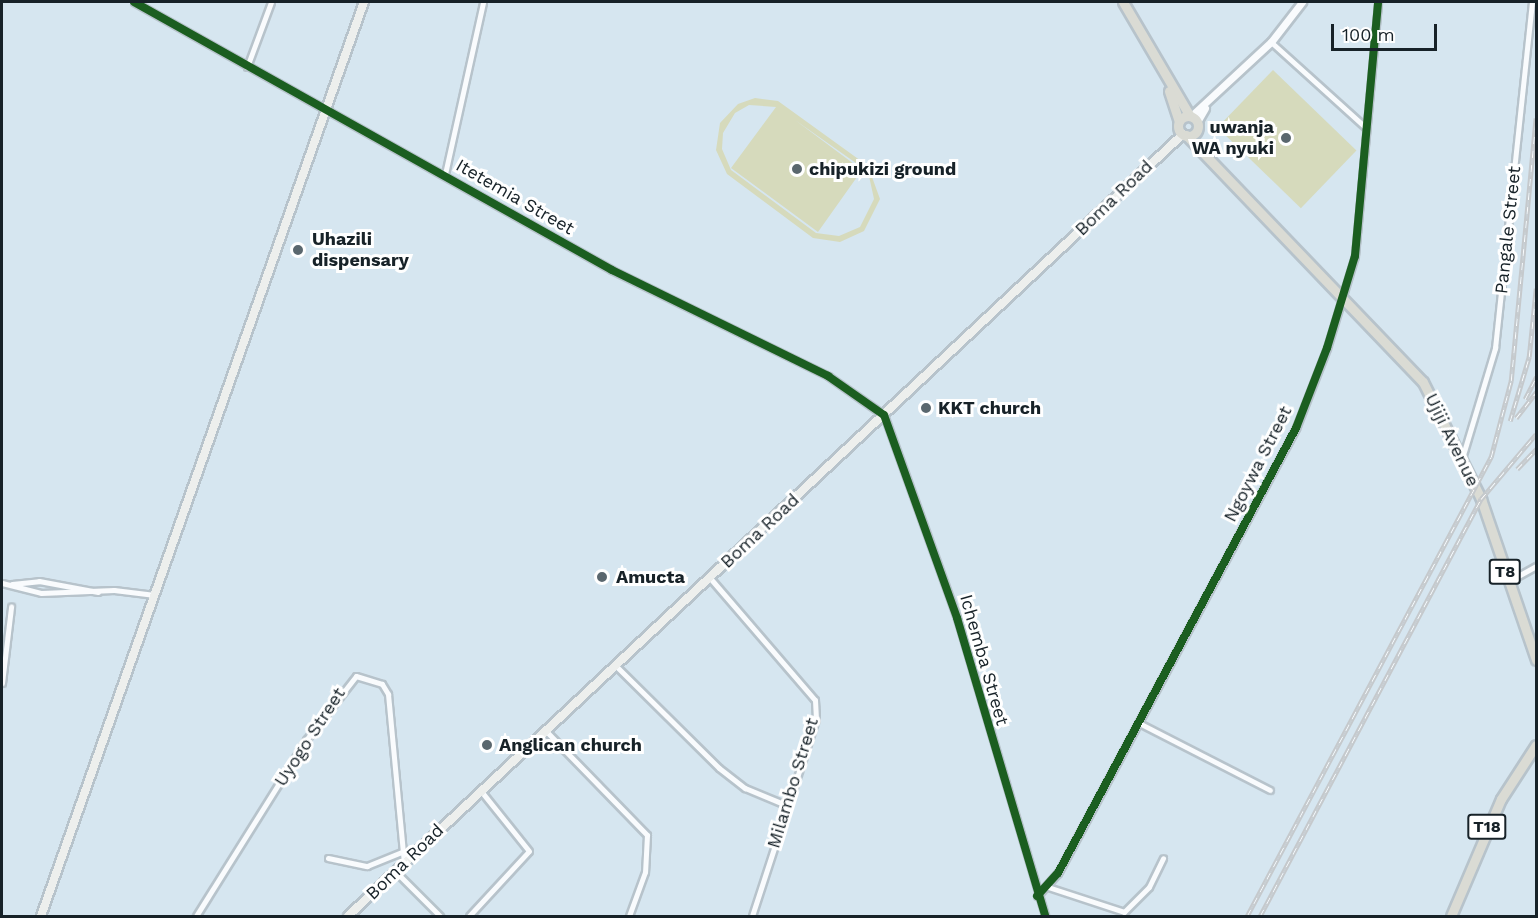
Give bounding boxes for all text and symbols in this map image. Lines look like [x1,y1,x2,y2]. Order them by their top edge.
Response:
scale bar [1334,12,1440,50]
text: 100 m [1342,24,1395,45]
place label: uwanja WA nyuki [1191,117,1274,160]
marker: uwanja WA nyuki [1279,131,1293,145]
street label: Itetemia Street [452,154,578,240]
street label: Boma Road [1071,156,1157,240]
place label: chipukizi ground [809,158,956,180]
marker: chipukizi ground [790,162,804,176]
street label: Pangale Street [1491,165,1525,295]
place label: Uhazili dispensary [312,229,409,272]
marker: Uhazili dispensary [289,241,307,259]
street label: Ujiji Avenue [1420,390,1484,490]
place label: KKT church [938,397,1041,419]
marker: KKT church [919,401,933,415]
street label: Ngoywa Street [1219,402,1297,526]
street label: Boma Road [716,489,804,573]
road number: T8 [1488,559,1522,585]
place label: Amucta [616,566,685,588]
marker: Amucta [593,568,611,586]
street label: Ichemba Street [955,592,1013,728]
street label: Uyogo Street [270,684,350,790]
street label: Milambo Street [763,715,823,851]
place label: Anglican church [499,734,642,756]
marker: Anglican church [480,738,494,752]
road number: T18 [1466,814,1508,840]
street label: Boma Road [362,820,448,904]

